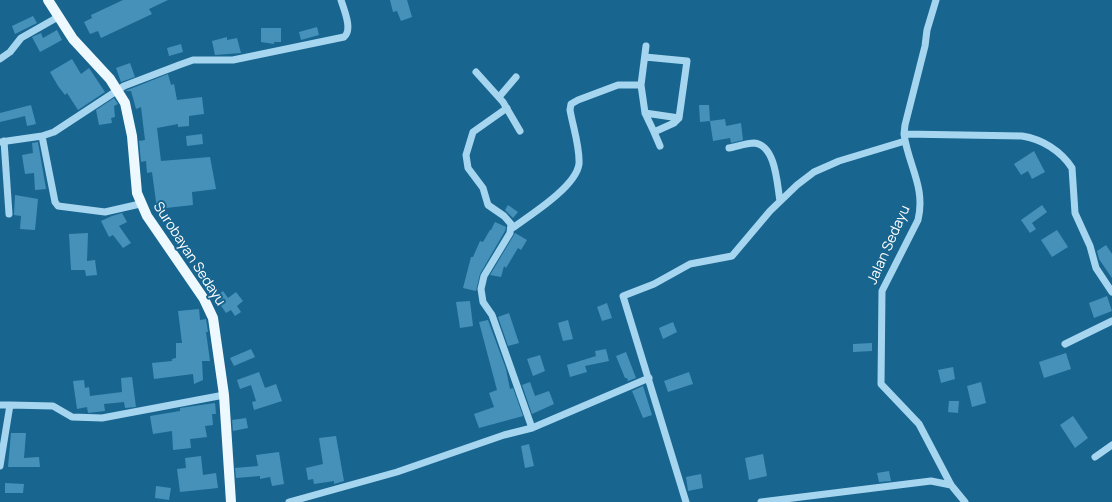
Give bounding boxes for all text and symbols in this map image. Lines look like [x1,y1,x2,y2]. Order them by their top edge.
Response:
street label: Surobayan Sedayu [149,199,229,309]
street label: Jalan Sedayu [864,203,914,287]

